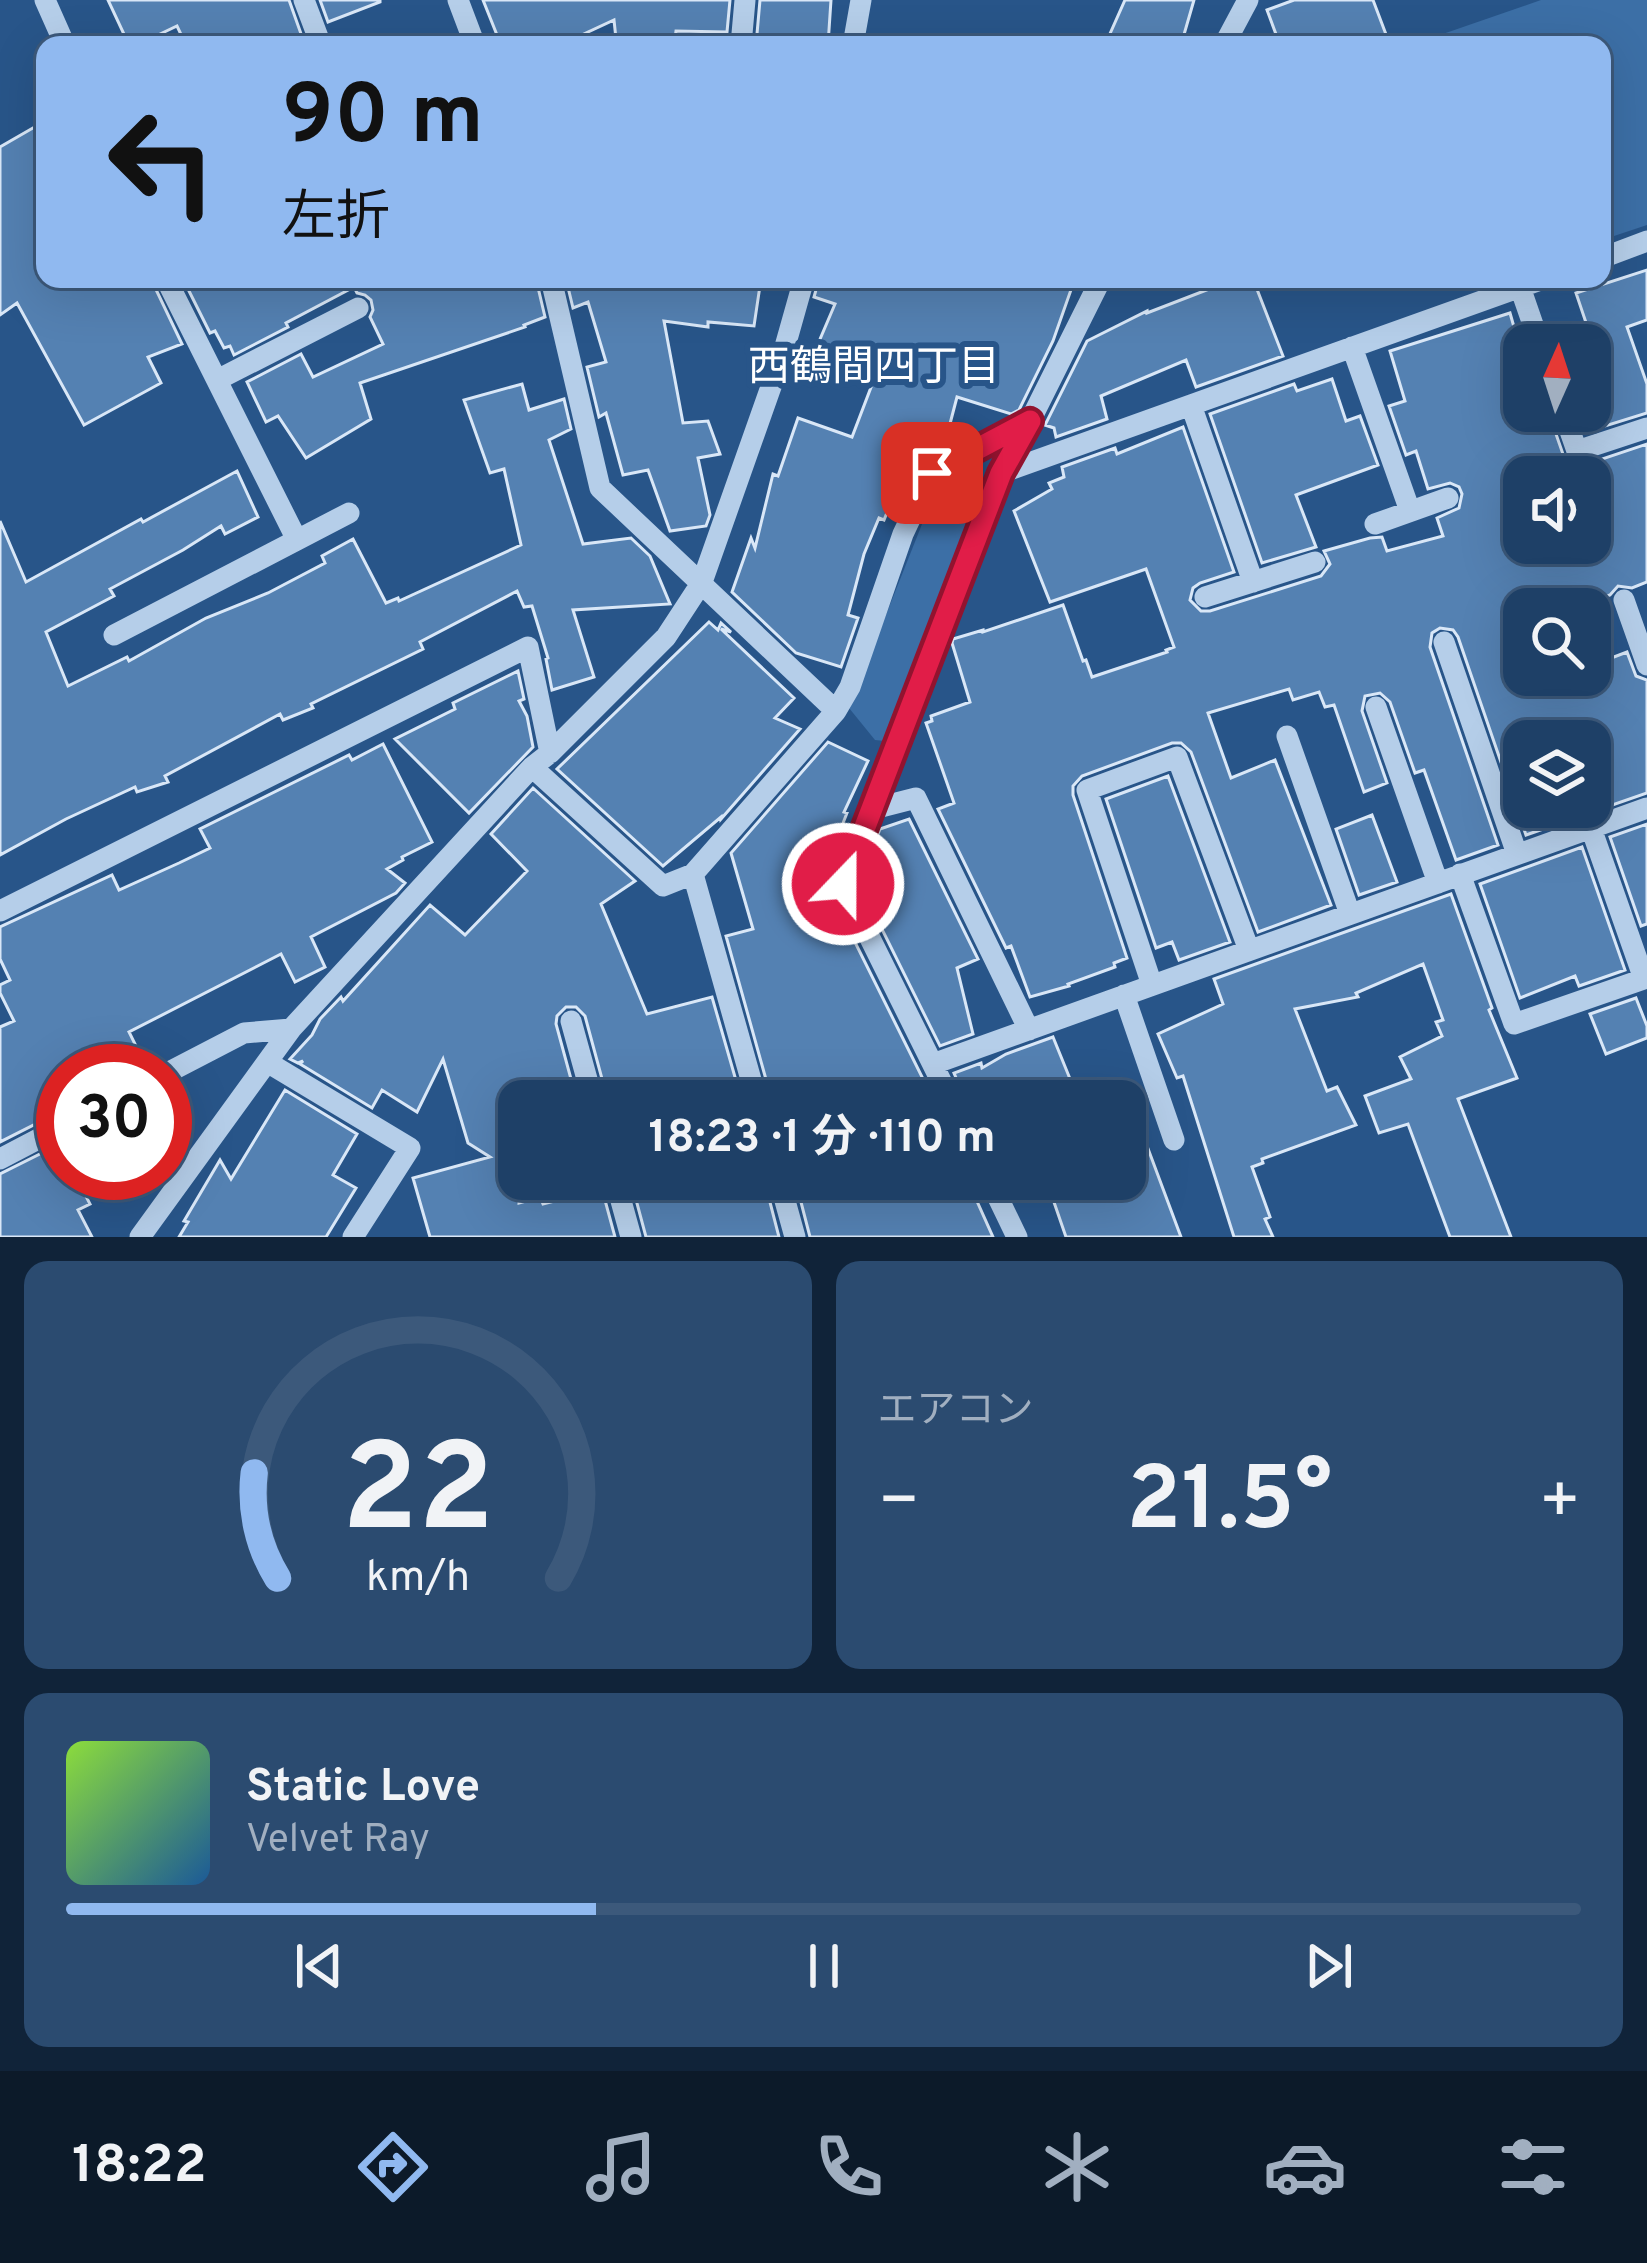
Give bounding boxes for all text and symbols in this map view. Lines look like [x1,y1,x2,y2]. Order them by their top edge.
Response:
text: 90 m [282,67,484,173]
icon: left [84,84,240,240]
text: 左折 [282,186,390,255]
north arrow [1503,324,1611,432]
map controls [1503,324,1611,828]
district label: 西鶴間四丁目 [748,343,1000,396]
pin [881,422,983,524]
icon: arrive [899,440,965,506]
button: sound [1503,456,1611,564]
button: search [1503,588,1611,696]
button: layers [1503,720,1611,828]
position arrow [780,821,906,947]
speed limit sign: 30 [36,1044,192,1200]
text: 18:23 · 1 分 · 110 m [648,1111,996,1168]
text: エアコン [878,1388,1034,1437]
text: 22 [341,1417,494,1575]
text: 21.5° [1126,1448,1332,1561]
text: − [878,1463,920,1546]
text: + [1538,1463,1581,1546]
text: km/h [366,1552,470,1606]
text: Static Love [246,1760,480,1817]
text: Velvet Ray [246,1817,430,1866]
icon: previous [286,1933,352,1999]
icon: pause [791,1933,857,1999]
icon: next [1296,1933,1362,1999]
icon: directions [351,2125,435,2209]
icon: music [579,2125,663,2209]
icon: phone [807,2125,891,2209]
icon: climate [1035,2125,1119,2209]
icon: car [1263,2125,1347,2209]
icon: filters [1491,2125,1575,2209]
text: 18:22 [72,2133,207,2202]

